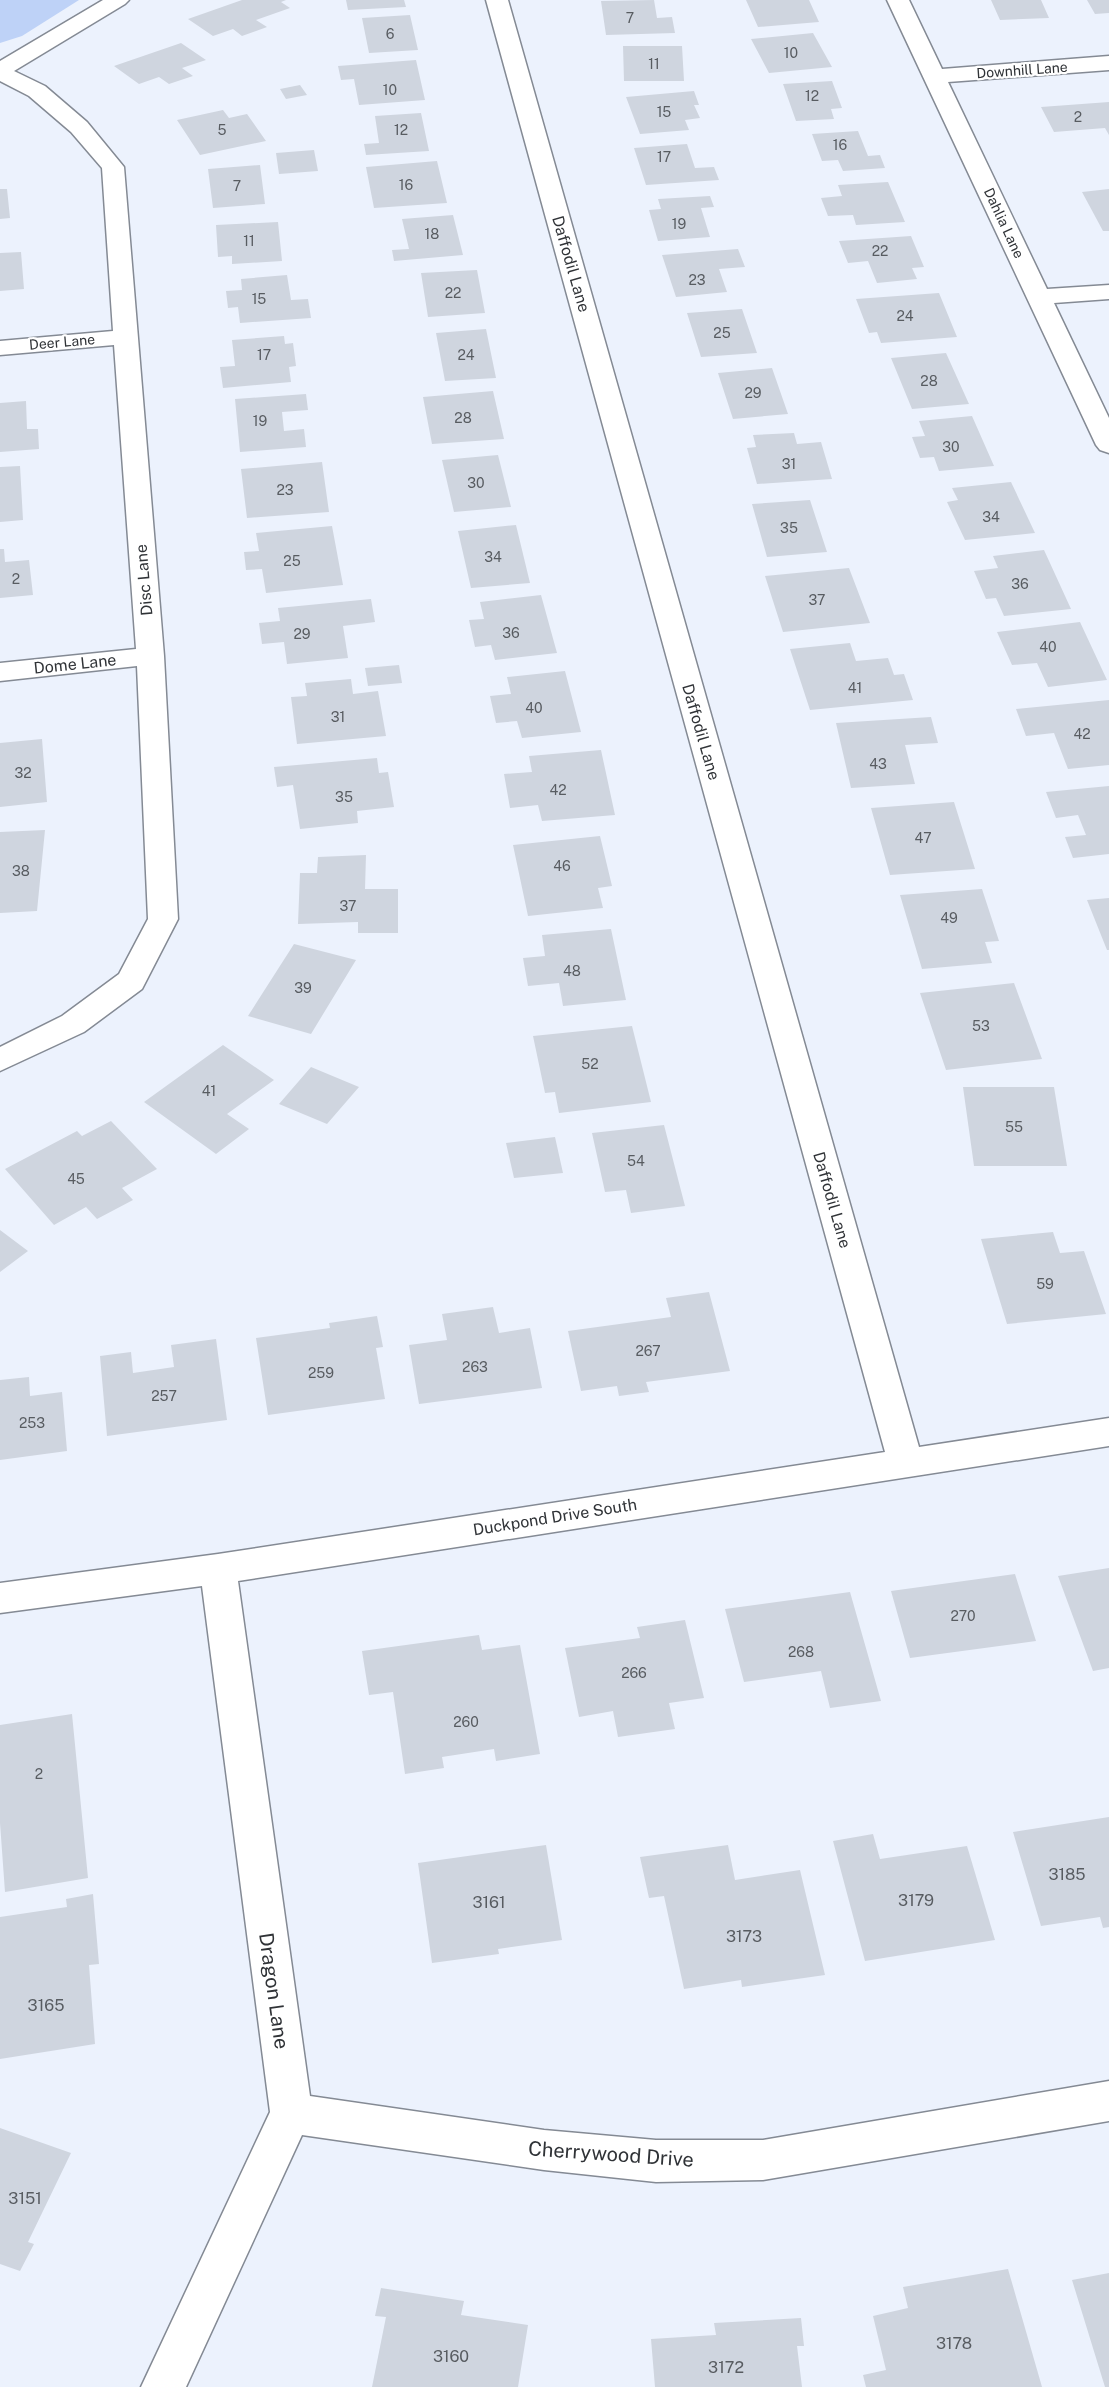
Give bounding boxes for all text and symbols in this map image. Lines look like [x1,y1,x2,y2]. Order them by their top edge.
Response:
house number: 7 [626,10,634,26]
house number: 6 [386,26,395,42]
house number: 10 [784,45,798,61]
house number: 11 [648,56,660,72]
street label: Downhill Lane [976,59,1068,81]
house number: 10 [383,82,397,98]
house number: 12 [805,88,819,104]
house number: 15 [657,104,671,120]
house number: 2 [1074,109,1082,125]
house number: 5 [218,122,227,138]
house number: 12 [394,122,408,138]
house number: 16 [833,137,847,153]
house number: 17 [657,149,671,165]
house number: 16 [399,177,413,193]
house number: 7 [233,178,241,194]
street label: Dahlia Lane [981,185,1027,261]
street label: Daffodil Lane [548,214,594,314]
house number: 19 [672,216,686,232]
house number: 18 [425,226,439,242]
house number: 11 [243,233,255,249]
house number: 22 [872,243,888,259]
house number: 23 [688,272,706,288]
house number: 22 [445,285,461,301]
house number: 15 [252,291,266,307]
house number: 24 [896,308,914,324]
house number: 25 [713,325,731,341]
street label: Deer Lane [28,331,96,353]
house number: 17 [257,347,271,363]
house number: 24 [457,347,475,363]
house number: 28 [920,373,938,389]
house number: 29 [744,385,762,401]
house number: 28 [454,410,472,426]
house number: 19 [253,413,267,429]
house number: 30 [942,439,960,455]
house number: 31 [782,456,796,472]
house number: 30 [467,475,485,491]
house number: 23 [276,482,294,498]
house number: 34 [982,509,1000,525]
house number: 35 [780,520,798,536]
street label: Disc Lane [131,543,157,617]
house number: 34 [484,549,502,565]
house number: 25 [283,553,301,569]
house number: 2 [12,571,20,587]
house number: 36 [1011,576,1029,592]
house number: 37 [809,592,825,608]
house number: 36 [502,625,520,641]
house number: 29 [293,626,311,642]
house number: 40 [1039,639,1057,655]
street label: Dome Lane [33,650,117,678]
house number: 41 [848,680,862,696]
street label: Daffodil Lane [678,682,724,782]
house number: 40 [525,700,543,716]
house number: 31 [331,709,345,725]
house number: 42 [1073,726,1091,742]
house number: 43 [869,756,887,772]
house number: 32 [14,765,32,781]
house number: 42 [549,782,567,798]
house number: 35 [335,789,353,805]
house number: 47 [914,830,932,846]
house number: 46 [553,858,571,874]
house number: 38 [12,863,30,879]
house number: 37 [340,898,356,914]
house number: 49 [940,910,958,926]
house number: 48 [563,963,581,979]
house number: 39 [294,980,312,996]
house number: 53 [972,1018,990,1034]
house number: 52 [581,1056,599,1072]
house number: 41 [202,1083,216,1099]
house number: 55 [1005,1119,1023,1135]
street label: Daffodil Lane [809,1150,855,1250]
house number: 54 [627,1153,645,1169]
house number: 45 [67,1171,85,1187]
house number: 59 [1036,1276,1054,1292]
house number: 267 [635,1343,661,1359]
house number: 263 [462,1359,488,1375]
house number: 259 [308,1365,334,1381]
house number: 257 [151,1388,177,1404]
house number: 253 [19,1415,45,1431]
street label: Duckpond Drive South [472,1495,638,1539]
house number: 270 [950,1608,976,1624]
house number: 268 [788,1644,814,1660]
house number: 266 [621,1665,647,1681]
house number: 260 [453,1714,479,1730]
house number: 2 [35,1766,43,1782]
house number: 3185 [1048,1865,1086,1884]
house number: 3179 [898,1891,934,1910]
house number: 3161 [472,1893,506,1912]
house number: 3173 [726,1927,762,1946]
street label: Dragon Lane [254,1931,294,2051]
house number: 3165 [28,1996,64,2015]
street label: Cherrywood Drive [527,2136,695,2172]
house number: 3151 [8,2189,42,2208]
house number: 3178 [936,2334,972,2353]
house number: 3160 [433,2347,469,2366]
house number: 3172 [708,2358,744,2377]

